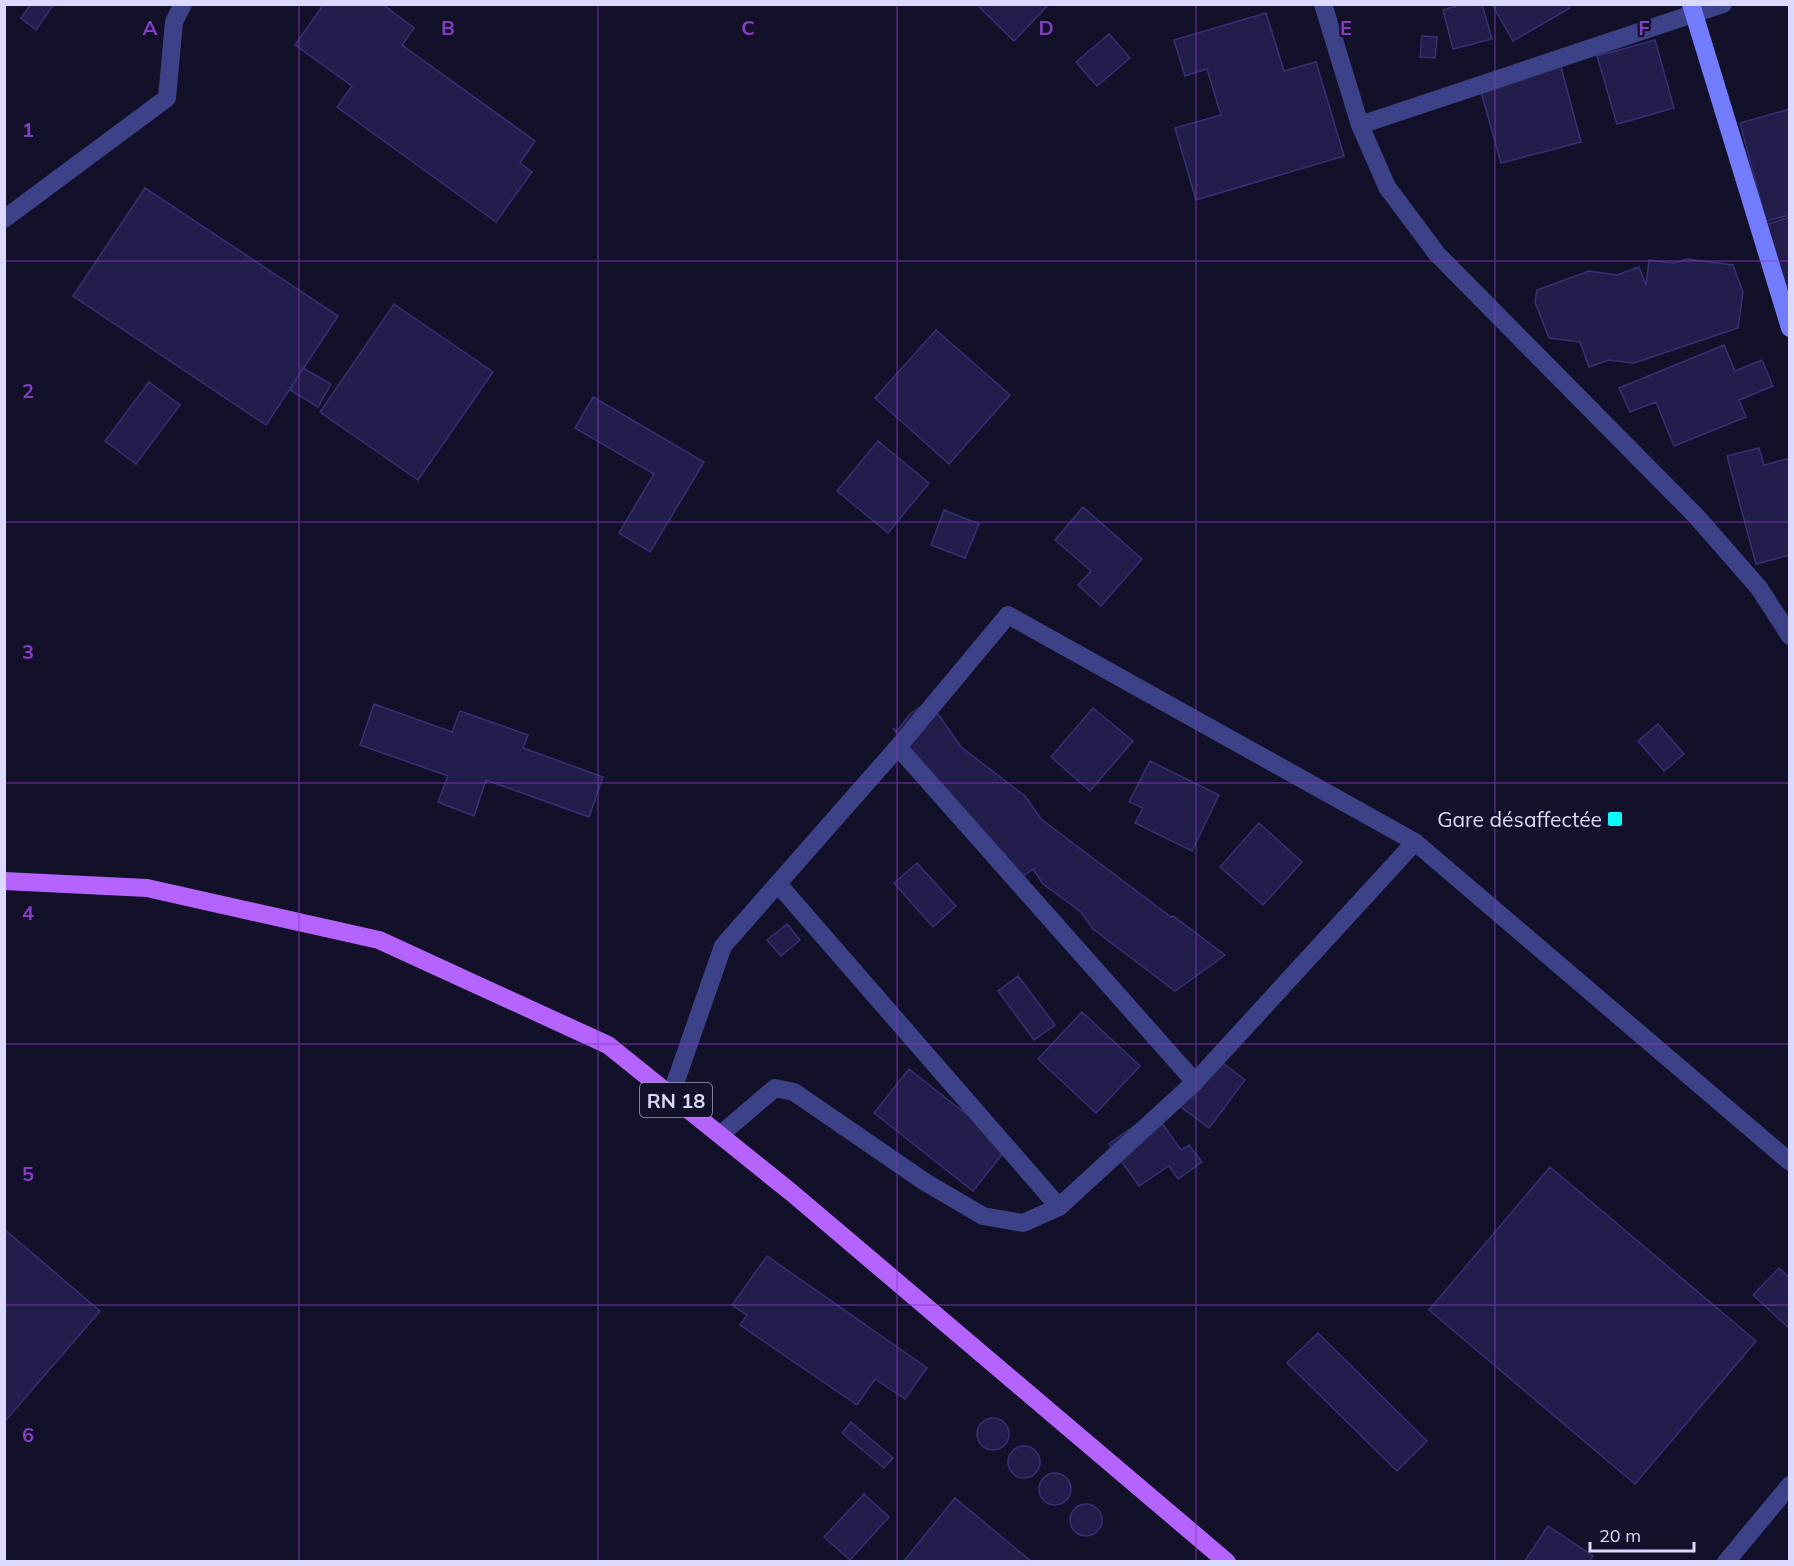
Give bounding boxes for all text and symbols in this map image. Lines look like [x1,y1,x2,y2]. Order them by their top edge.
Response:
text: A [143,15,158,40]
text: B [441,15,455,40]
text: C [741,15,755,40]
text: D [1038,15,1054,40]
text: E [1340,15,1352,40]
text: F [1638,15,1650,40]
text: 1 [22,117,34,142]
text: 2 [22,378,34,403]
text: 3 [22,639,34,664]
place label: Gare désaffectée [1437,806,1602,832]
marker: Gare désaffectée [1606,810,1624,828]
text: 4 [22,900,34,925]
road number: RN 18 [640,1083,712,1117]
text: 5 [22,1161,34,1186]
text: 6 [22,1422,34,1447]
scale bar [1590,1515,1694,1553]
text: 20 m [1599,1524,1641,1547]

